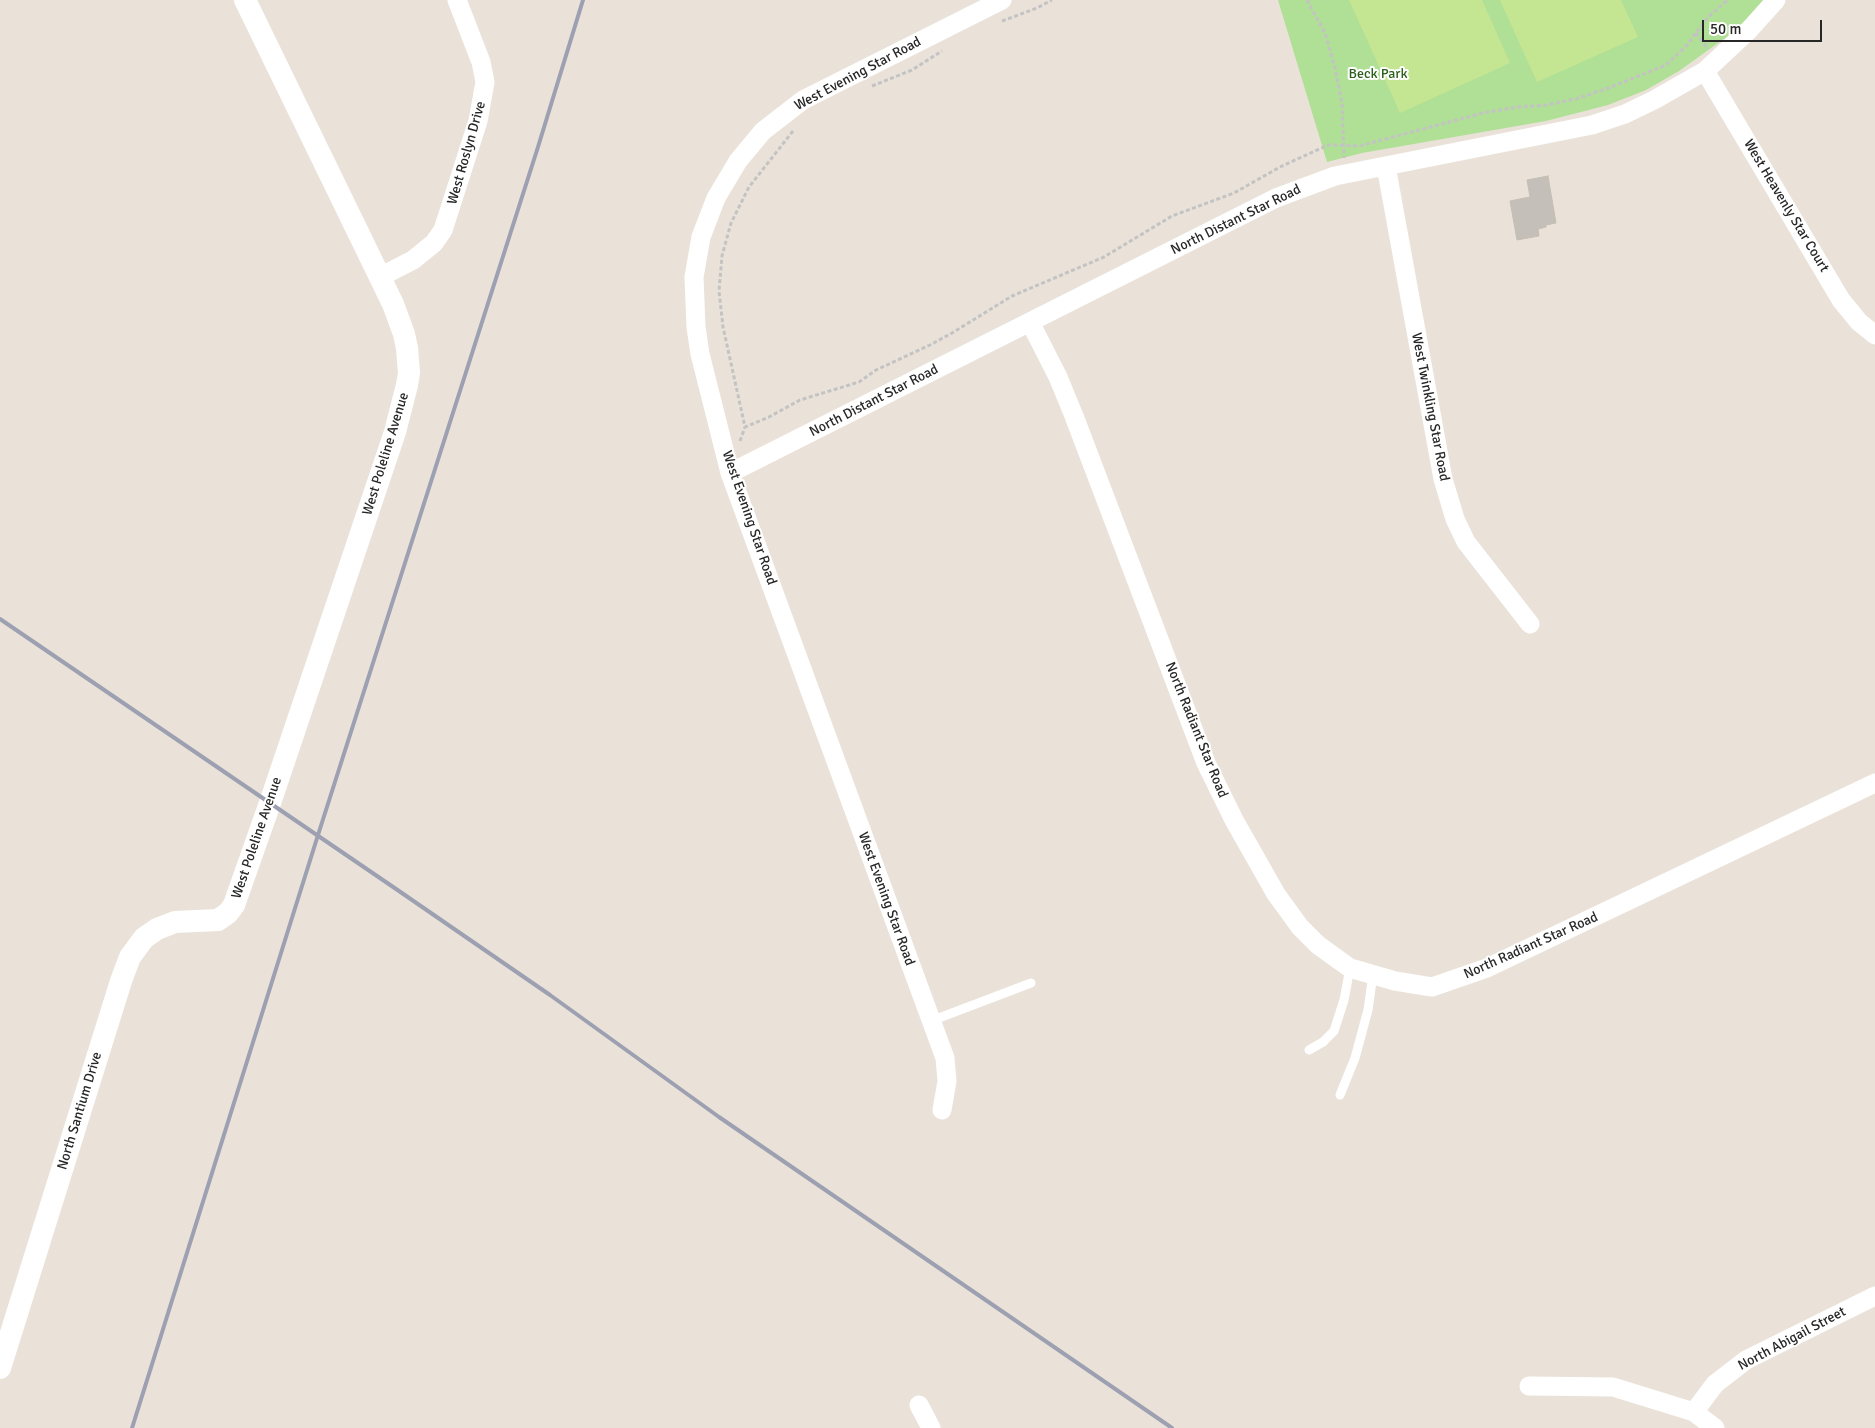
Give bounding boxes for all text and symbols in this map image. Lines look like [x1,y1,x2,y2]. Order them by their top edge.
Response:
scale bar [1705,10,1825,42]
text: 50 m [1710,20,1741,38]
street label: West Evening Star Road [792,34,924,114]
park label: Beck Park [1348,66,1408,82]
street label: West Roslyn Drive [444,99,490,207]
street label: West Heavenly Star Court [1740,137,1832,275]
street label: North Distant Star Road [1168,181,1304,259]
street label: West Twinkling Star Road [1407,331,1453,483]
street label: North Distant Star Road [807,361,941,441]
street label: West Poleline Avenue [359,391,413,517]
street label: West Evening Star Road [718,449,780,587]
street label: North Radiant Star Road [1161,660,1231,800]
street label: West Poleline Avenue [228,775,286,901]
street label: West Evening Star Road [854,830,918,968]
street label: North Radiant Star Road [1461,909,1601,983]
street label: North Santium Drive [54,1050,106,1172]
street label: North Abigail Street [1735,1304,1849,1374]

